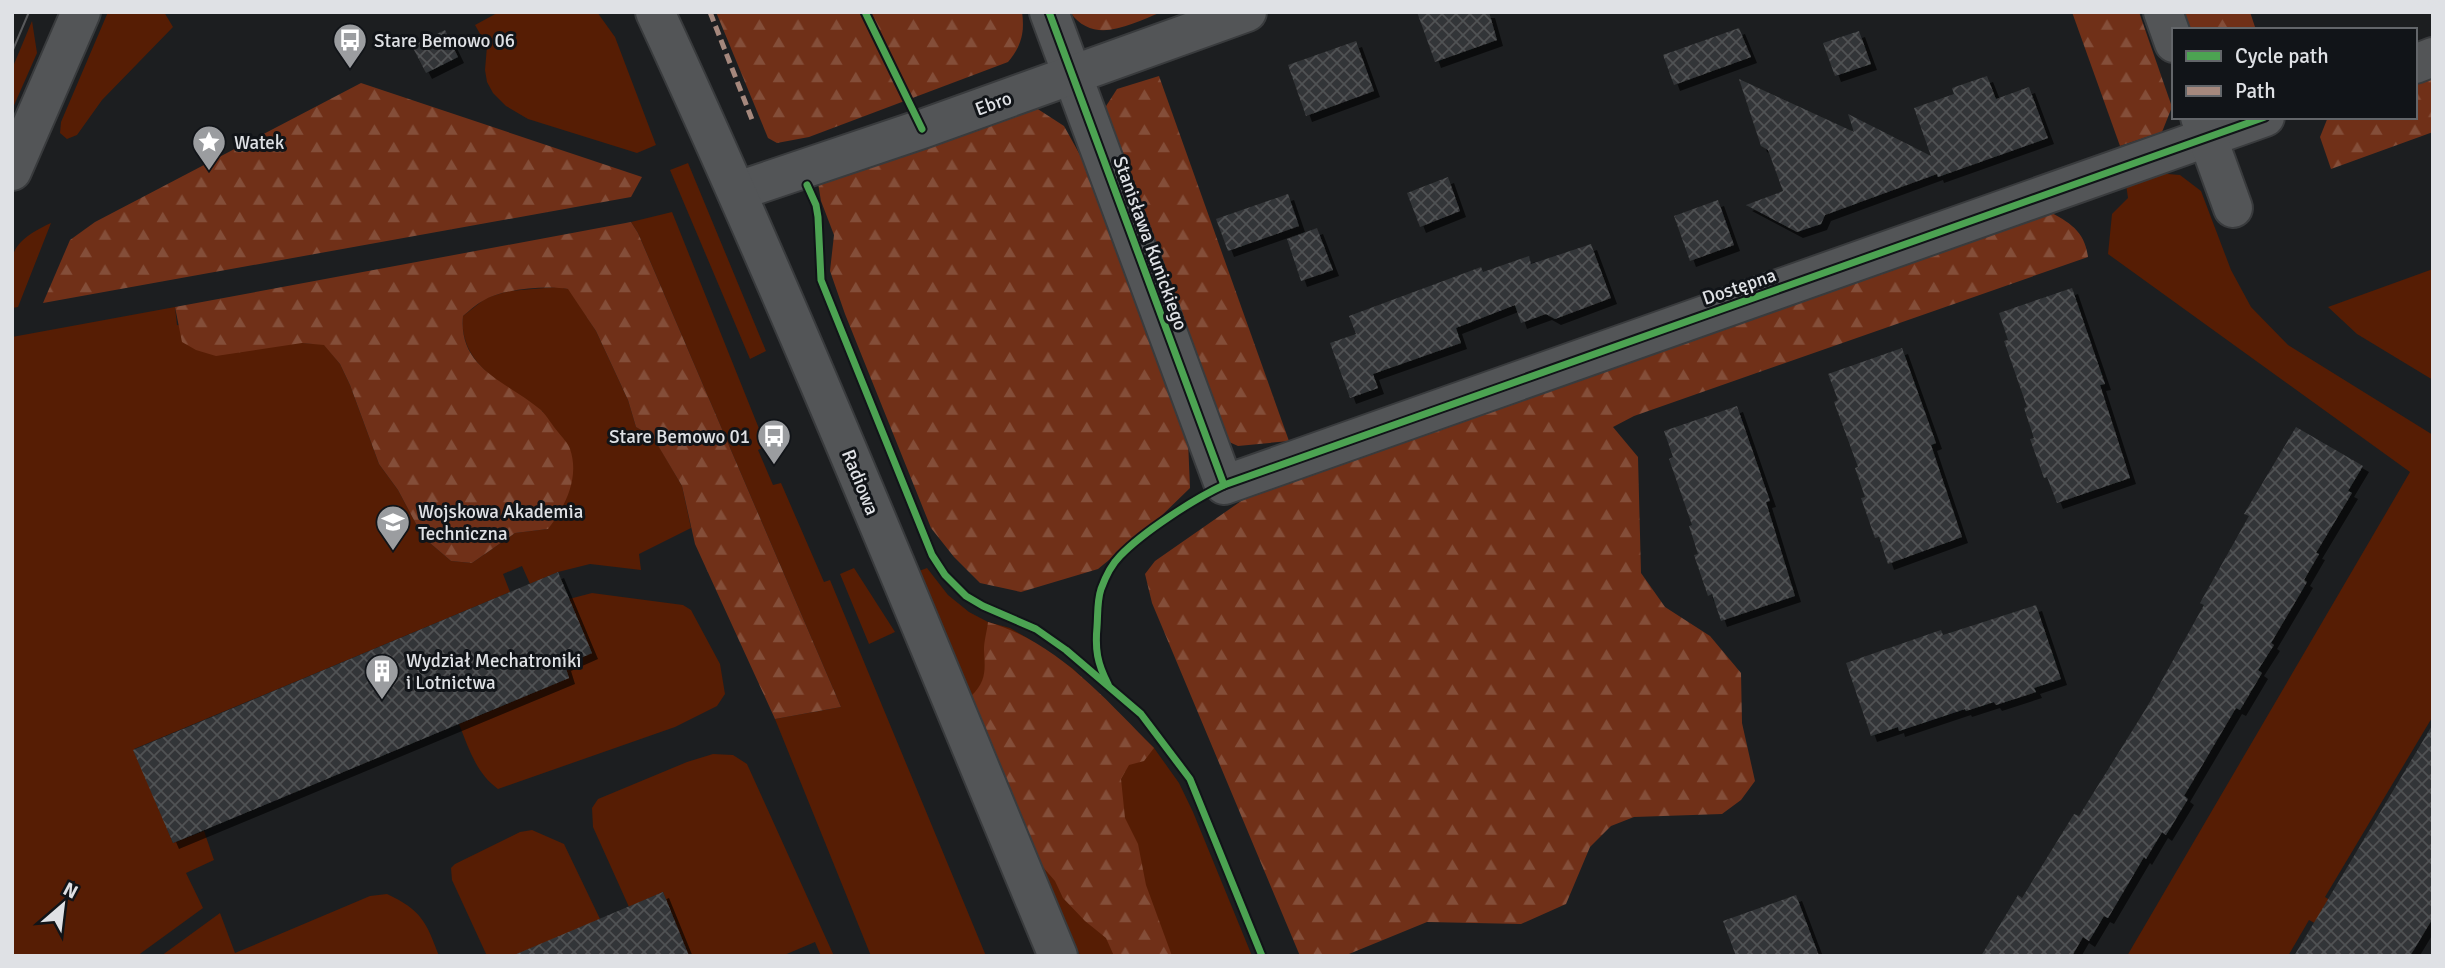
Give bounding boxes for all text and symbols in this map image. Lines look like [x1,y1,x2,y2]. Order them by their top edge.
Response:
bus stop icon: Stare Bemowo 06 [331,21,369,70]
legend [2172,28,2417,119]
place label: Stare Bemowo 06 [374,29,515,53]
text: Cycle path [2235,43,2329,69]
text: Path [2235,78,2276,104]
street label: Ebro [972,86,1015,122]
place icon: Watek [190,123,228,172]
place label: Watek [234,131,285,155]
street label: Stanisława Kunickiego [1107,153,1193,334]
street label: Dostępna [1699,263,1779,311]
bus stop icon: Stare Bemowo 01 [755,417,793,466]
place label: Stare Bemowo 01 [609,425,750,449]
street label: Radiowa [836,446,884,519]
place label: Wojskowa Akademia Techniczna [418,500,583,546]
school or university icon: Wojskowa Akademia Techniczna [374,503,412,552]
place label: Wydział Mechatroniki i Lotnictwa [406,649,582,695]
building icon: Wydział Mechatroniki i Lotnictwa [363,652,401,701]
north arrow [28,870,98,940]
text: N [59,877,82,905]

